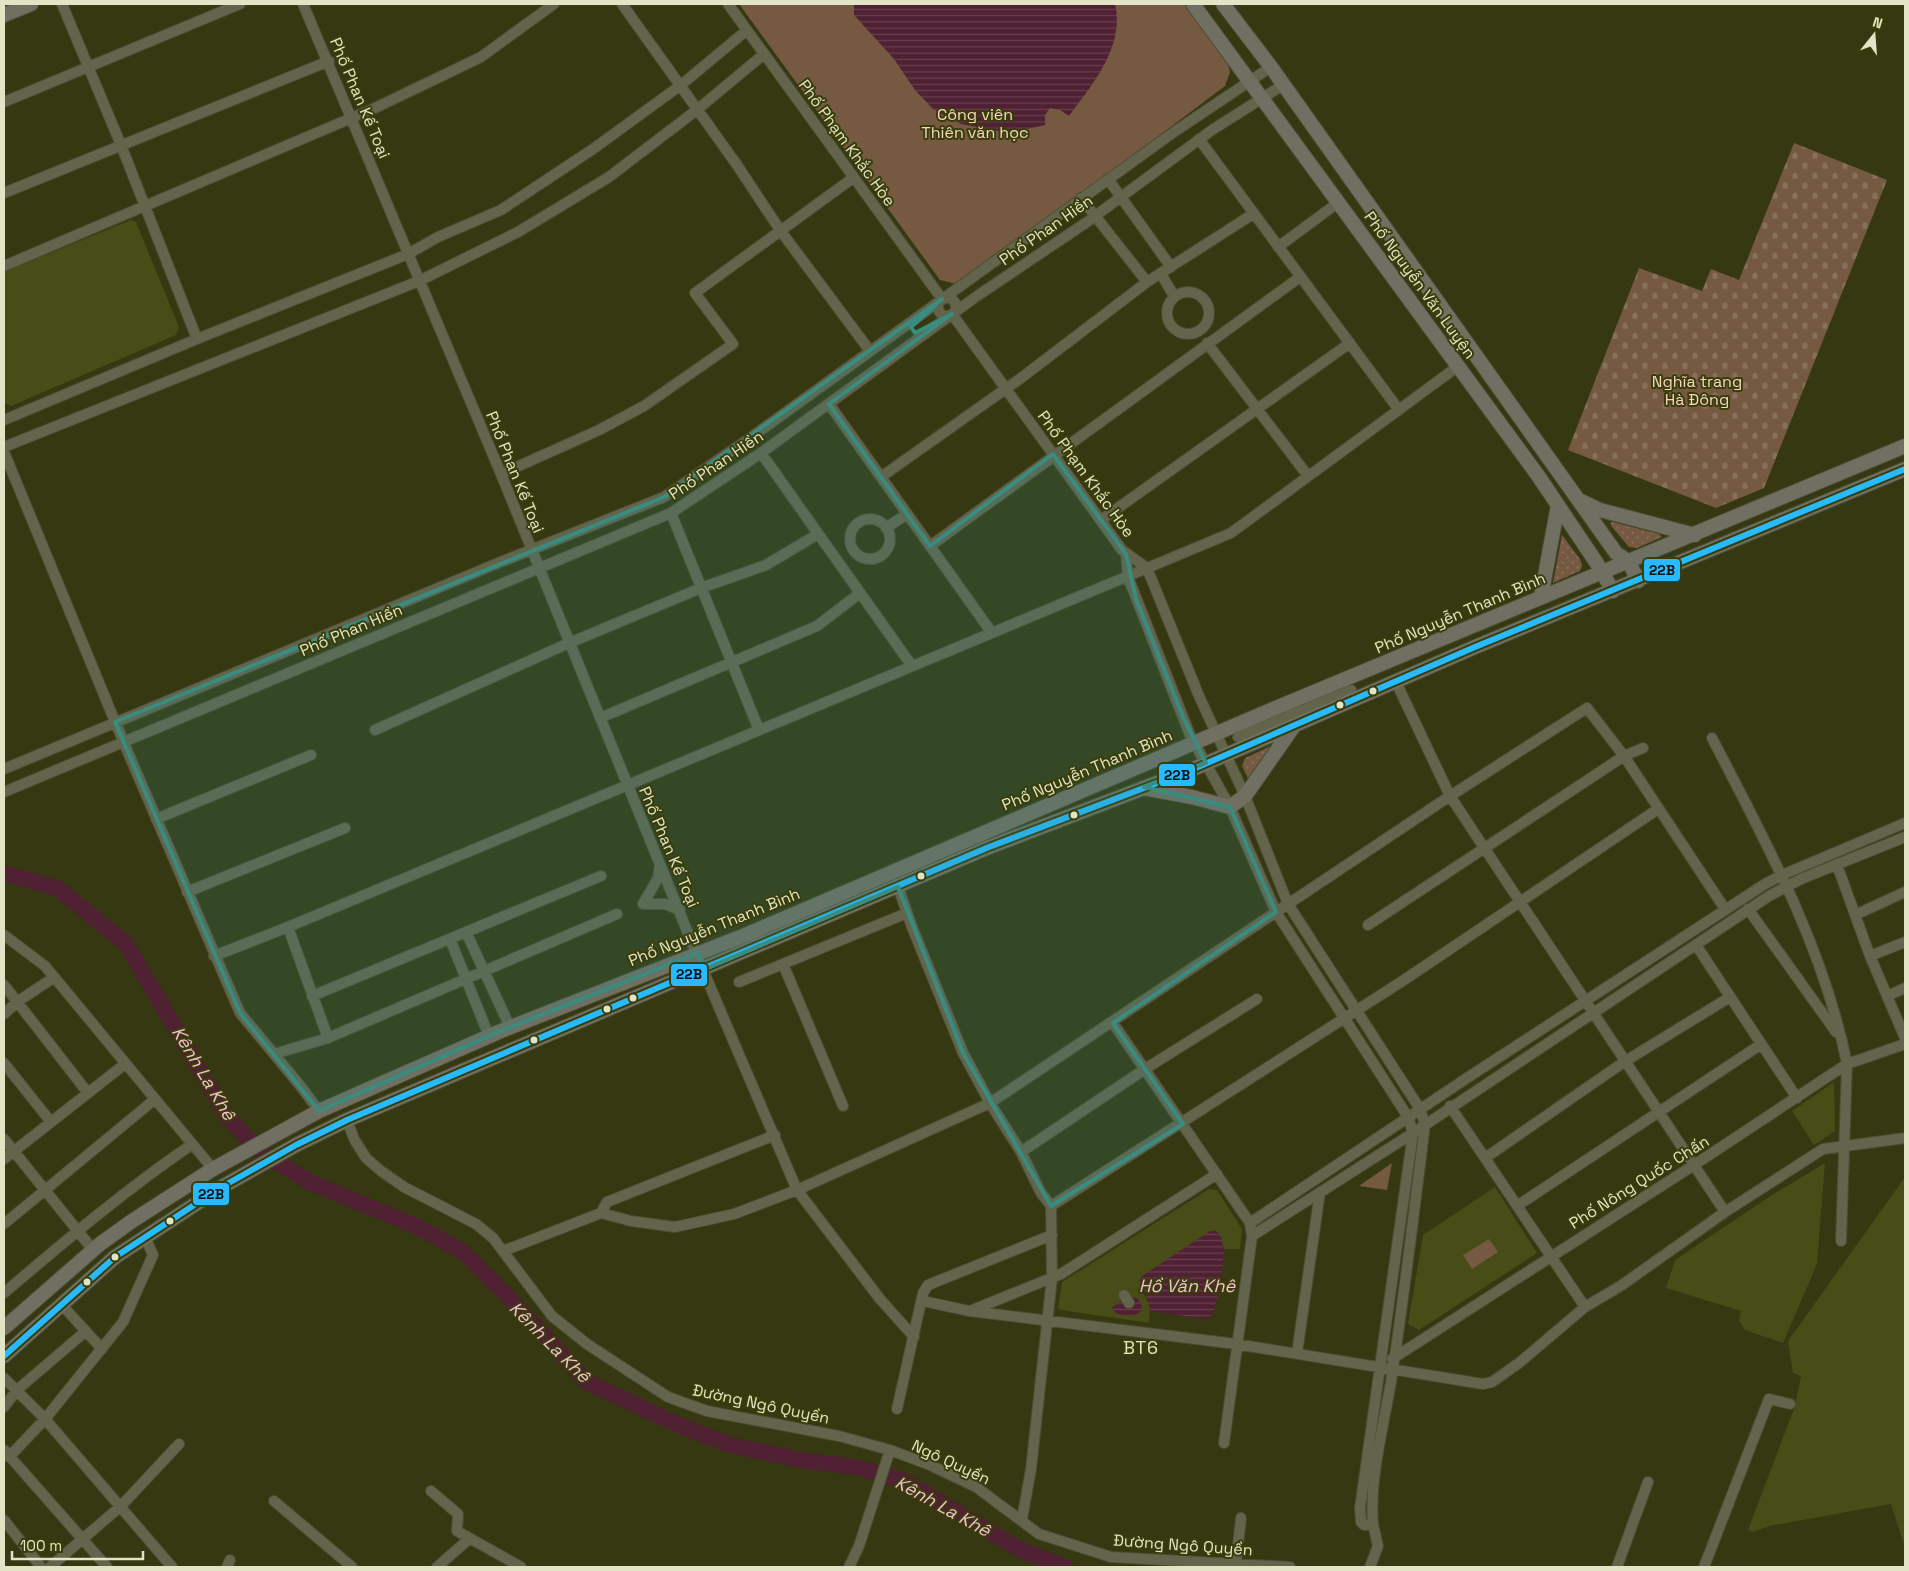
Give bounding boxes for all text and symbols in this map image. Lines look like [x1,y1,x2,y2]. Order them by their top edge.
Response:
north arrow [1849,10,1899,60]
text: N [1871,13,1885,33]
street label: Phố Phan Kế Toại [325,34,395,162]
street label: Phố Phạm Khắc Hòe [794,75,900,211]
park label: Công viên Thiên văn học [921,104,1029,143]
street label: Phố Phan Hiền [995,190,1097,270]
street label: Phố Nguyễn Văn Luyện [1359,207,1481,363]
park label: Nghĩa trang Hà Đông [1652,371,1742,410]
street label: Phố Phạm Khắc Hòe [1033,406,1139,542]
street label: Phố Phan Kế Toại [481,408,549,536]
street label: Phố Phan Hiền [665,426,767,504]
line badge: 22B [1643,558,1681,582]
text: 22B [1649,561,1675,579]
street label: Phố Nguyễn Thanh Bình [1372,568,1548,658]
street label: Phố Phan Hiền [296,599,406,661]
unlabelled marker [1368,686,1378,696]
unlabelled marker [1335,700,1345,710]
street label: Phố Nguyễn Thanh Bình [999,725,1175,815]
line badge: 22B [1158,763,1196,787]
text: 22B [1164,766,1190,784]
street label: Phố Phan Kế Toại [634,783,704,911]
unlabelled marker [1069,810,1079,820]
unlabelled marker [916,871,926,881]
street label: Phố Nguyễn Thanh Bình [625,883,803,971]
line badge: 22B [670,963,708,987]
text: 22B [676,965,702,983]
unlabelled marker [628,993,638,1003]
unlabelled marker [602,1004,612,1014]
water label: Kênh La Khê [167,1022,242,1125]
unlabelled marker [529,1035,539,1045]
street label: Phố Nông Quốc Chấn [1565,1130,1713,1234]
line badge: 22B [192,1182,230,1206]
text: 22B [198,1185,224,1203]
unlabelled marker [165,1216,175,1226]
unlabelled marker [110,1252,120,1262]
water label: Hồ Văn Khê [1139,1274,1237,1297]
unlabelled marker [82,1277,92,1287]
water label: Kênh La Khê [505,1297,596,1388]
district label: BT6 [1123,1336,1159,1359]
street label: Đường Ngô Quyền [691,1379,831,1429]
street label: Ngô Quyền [908,1435,994,1489]
water label: Kênh La Khê [891,1470,996,1542]
scale bar [12,1528,144,1560]
street label: Đường Ngô Quyền [1113,1530,1253,1560]
text: 100 m [20,1536,62,1555]

